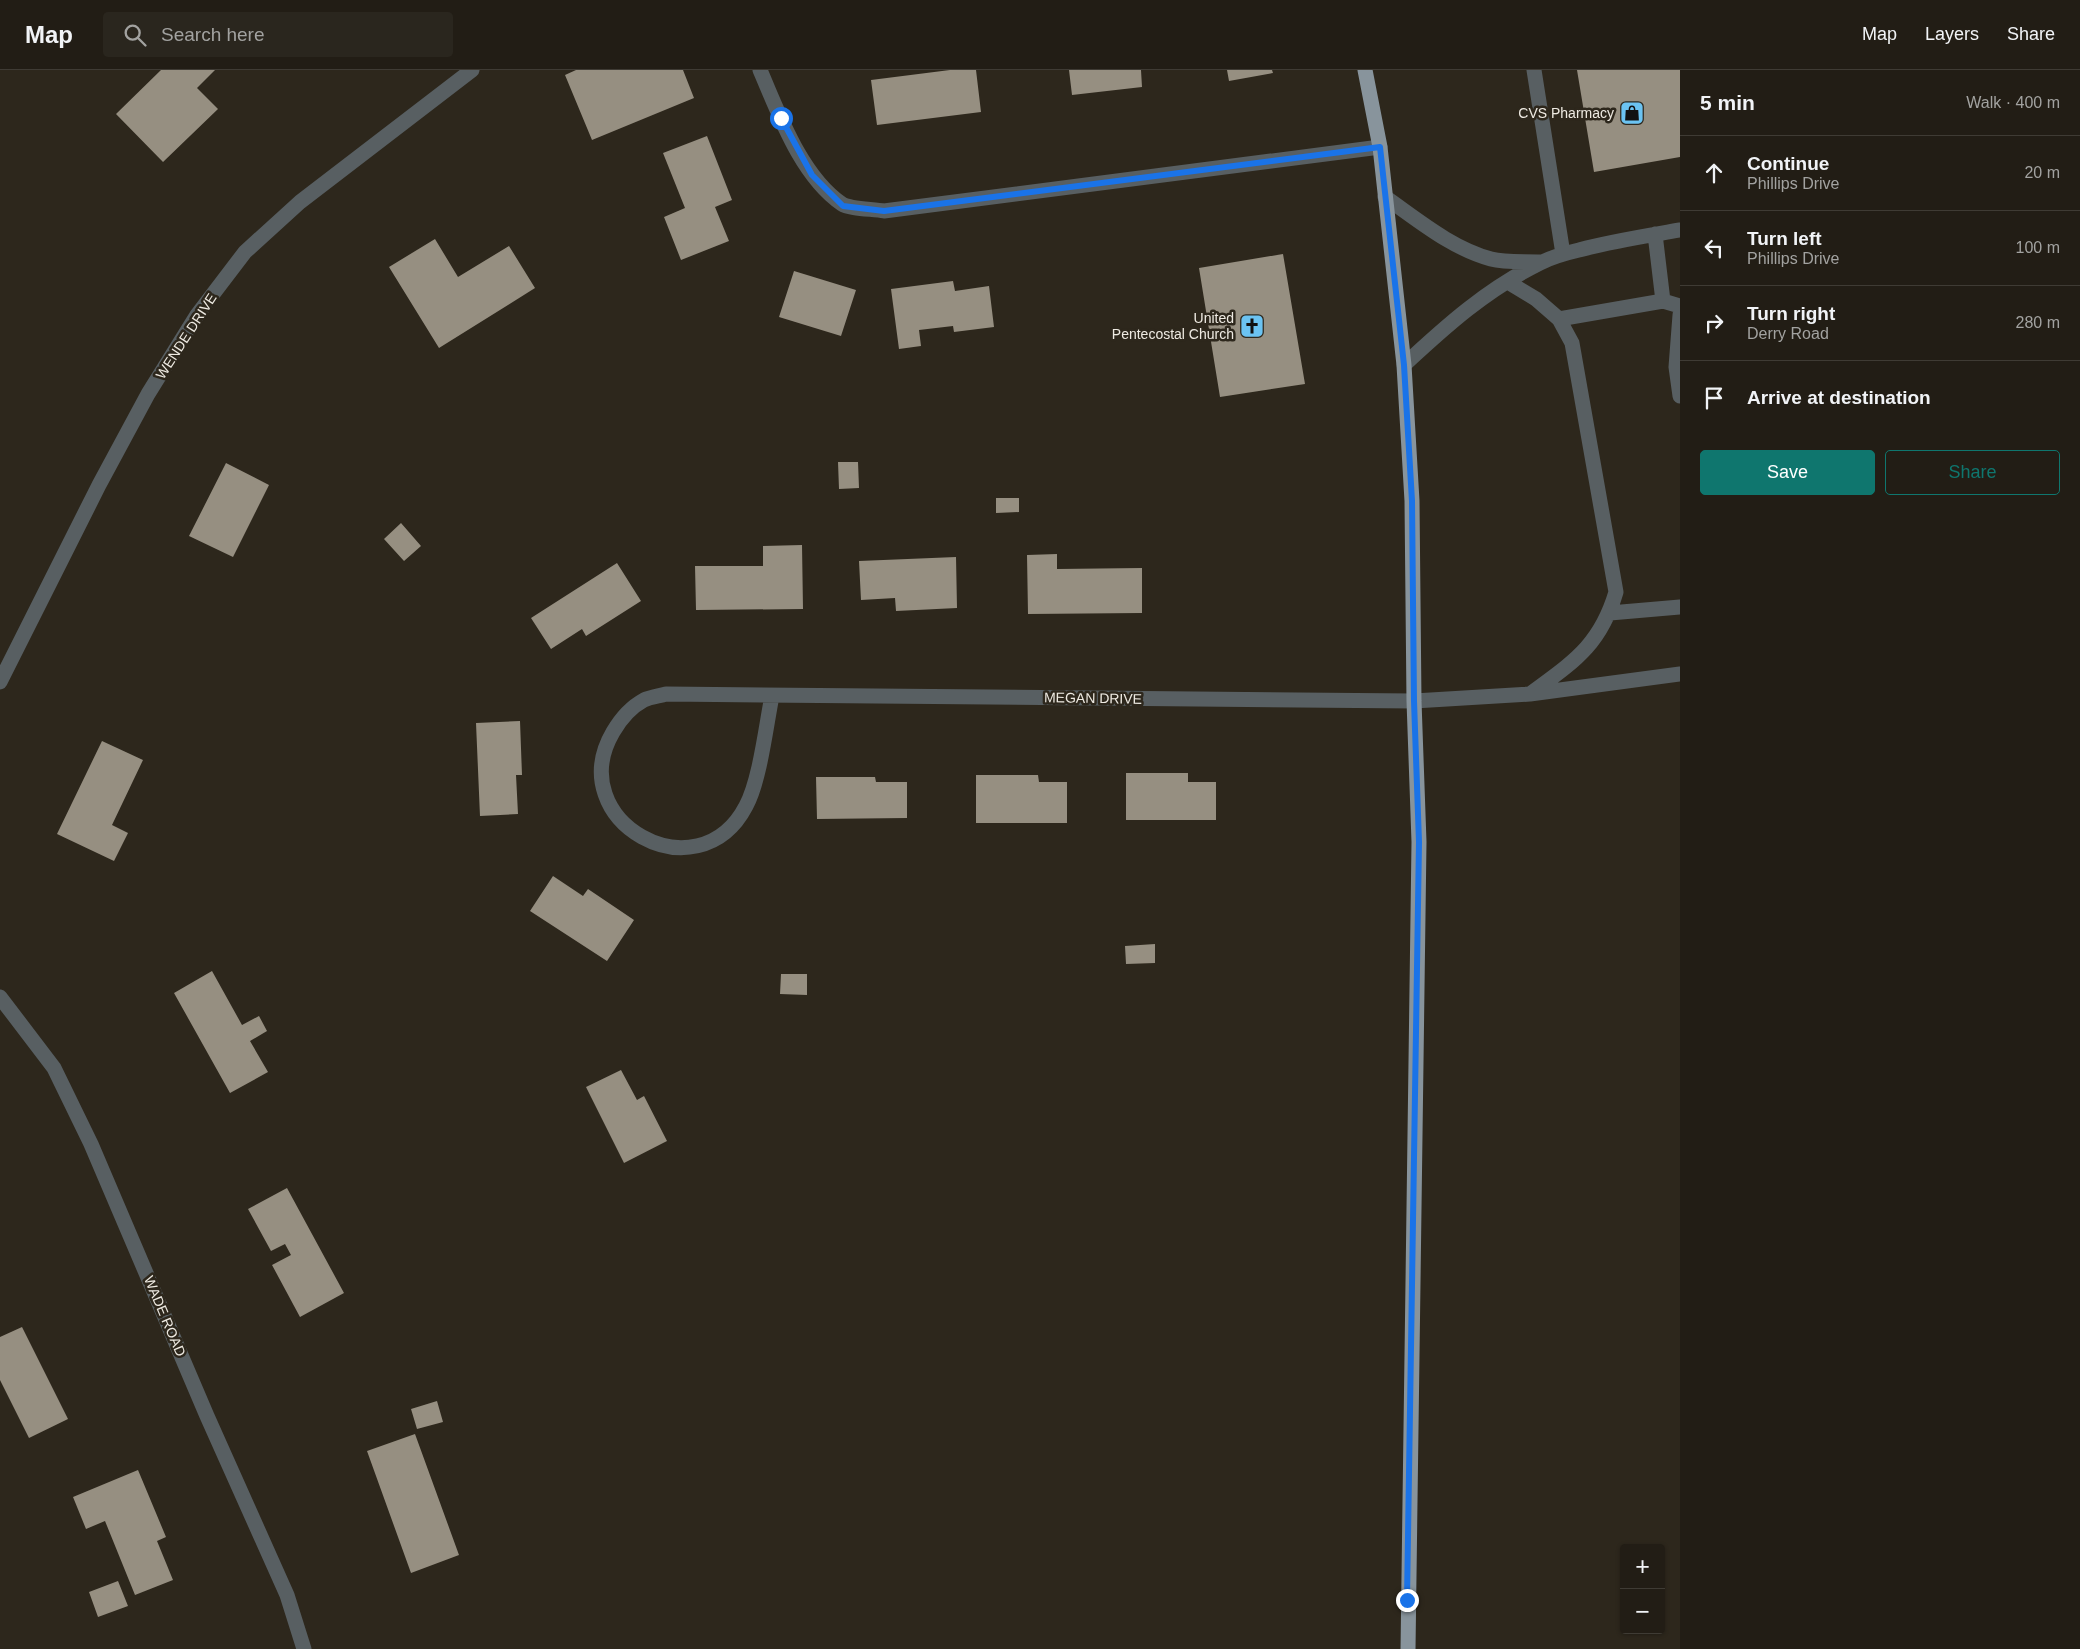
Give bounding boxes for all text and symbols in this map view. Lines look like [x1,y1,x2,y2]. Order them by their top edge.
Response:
search box [103,12,453,57]
text: Map [25,21,73,48]
icon: search [121,21,149,49]
text: Search here [161,24,265,45]
text: Map [1862,24,1897,44]
text: Layers [1925,24,1979,44]
text: Share [2007,24,2055,44]
text: 5 min [1700,91,1755,114]
text: Walk · 400 m [1966,94,2060,111]
shop icon: CVS Pharmacy [1619,100,1645,126]
place label: CVS Pharmacy [1518,105,1614,121]
route start [770,107,793,130]
text: Continue [1747,153,1829,174]
icon: ahead [1700,159,1728,187]
text: 20 m [2024,164,2060,181]
text: Phillips Drive [1747,175,1839,192]
text: Turn left [1747,228,1822,249]
icon: left [1700,234,1728,262]
text: 100 m [2016,239,2060,256]
text: Phillips Drive [1747,250,1839,267]
street label: WENDE DRIVE [152,290,220,382]
text: Turn right [1747,303,1835,324]
icon: right [1700,309,1728,337]
place label: United Pentecostal Church [1112,310,1234,342]
church icon: United Pentecostal Church [1239,313,1265,339]
text: 280 m [2016,314,2060,331]
text: Derry Road [1747,325,1829,342]
icon: arrive [1700,384,1728,412]
text: Arrive at destination [1747,387,1931,408]
button: Save [1700,450,1875,495]
button: Share [1885,450,2060,495]
street label: MEGAN DRIVE [1044,689,1142,707]
street label: WADE ROAD [141,1273,189,1359]
map controls [1620,1544,1665,1634]
button: + [1620,1544,1665,1589]
route end [1396,1589,1419,1612]
button: − [1620,1589,1665,1634]

